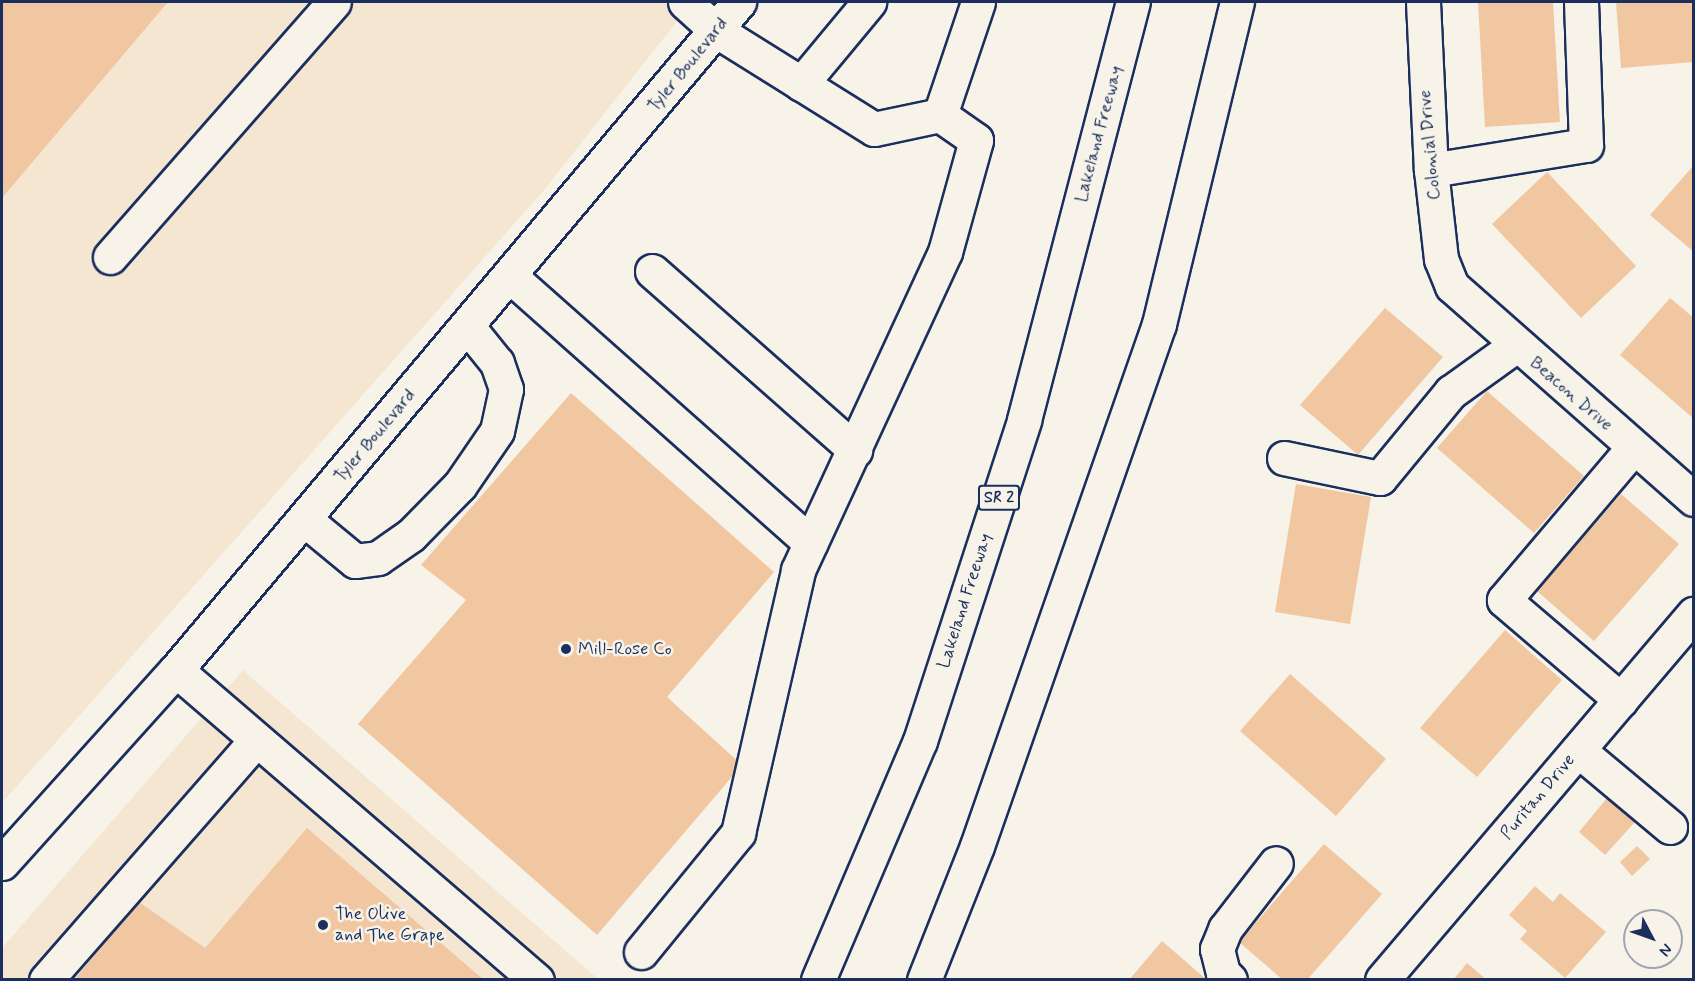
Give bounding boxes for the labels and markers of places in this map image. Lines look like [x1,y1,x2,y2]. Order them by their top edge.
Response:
place label: Mill-Rose Co [578,638,674,660]
marker: Mill-Rose Co [559,642,573,656]
place label: The Olive and The Grape [335,904,443,946]
marker: The Olive and The Grape [316,918,330,932]

